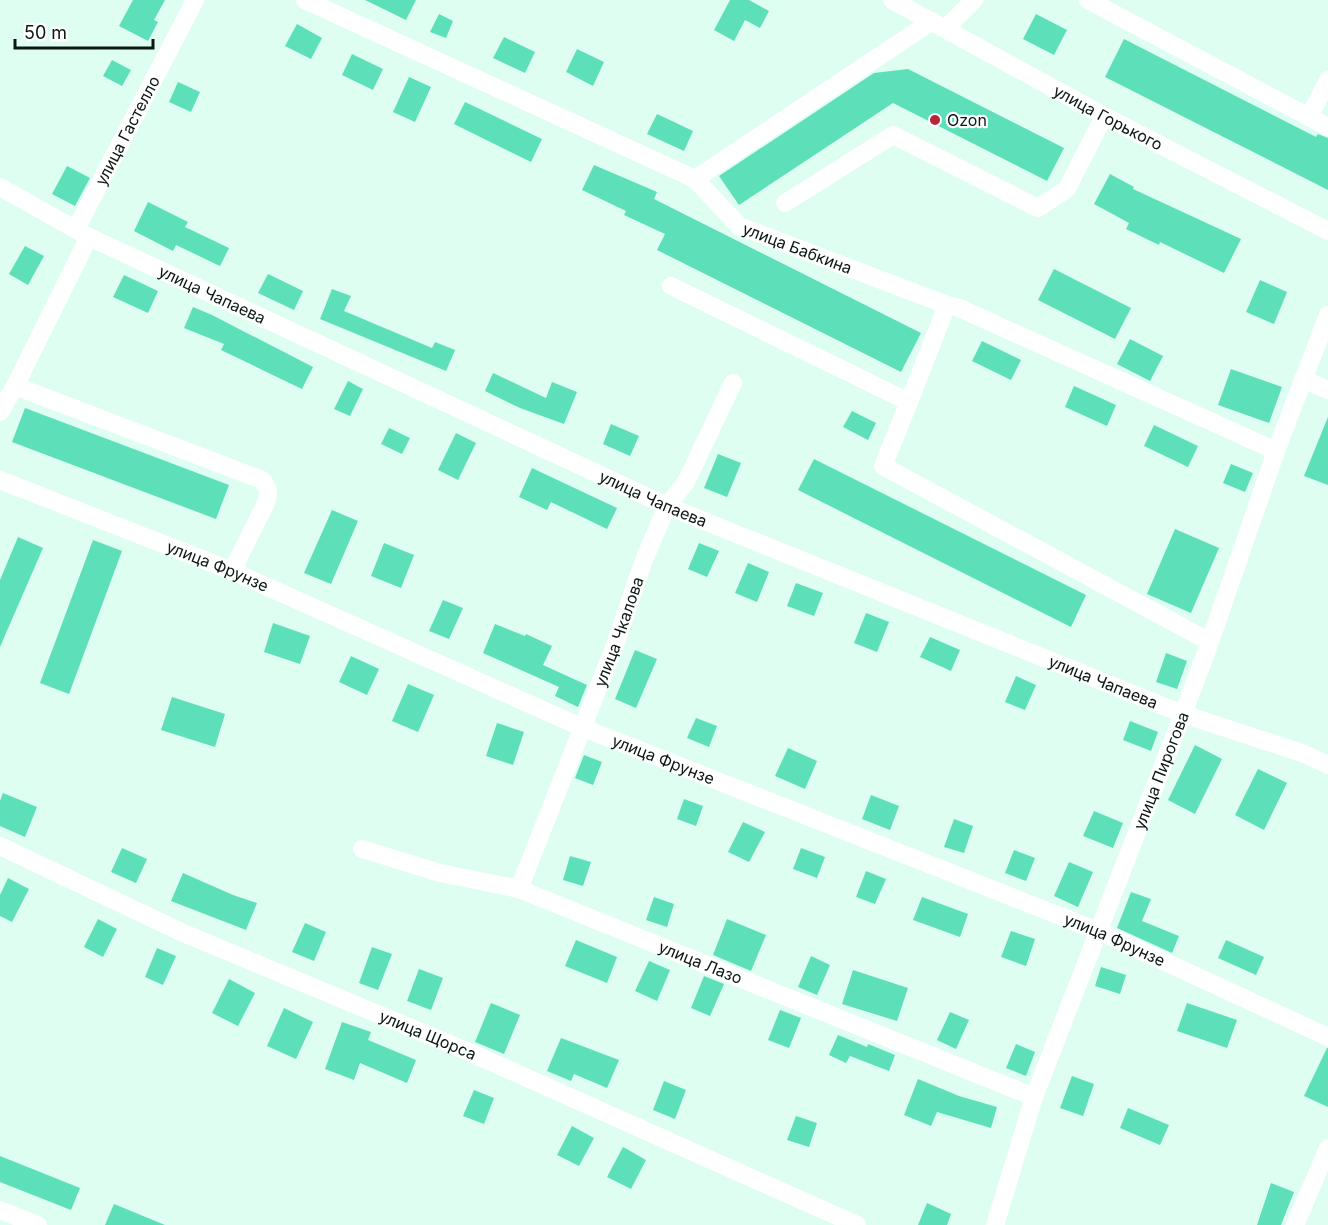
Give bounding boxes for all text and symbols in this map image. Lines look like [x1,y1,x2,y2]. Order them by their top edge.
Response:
scale bar [15,12,153,50]
text: 50 m [24,22,67,43]
street label: улица Гастелло [90,72,164,189]
street label: улица Горького [1050,80,1166,154]
place label: Ozon [947,110,987,130]
marker: Ozon [928,113,942,127]
street label: улица Бабкина [740,218,855,278]
street label: улица Чапаева [155,261,269,328]
street label: улица Чапаева [596,466,710,531]
street label: улица Фрунзе [164,536,272,596]
street label: улица Чкалова [590,574,648,690]
street label: улица Чапаева [1046,651,1161,713]
street label: улица Пирогова [1129,709,1193,833]
street label: улица Фрунзе [609,730,717,789]
street label: улица Фрунзе [1061,909,1168,971]
street label: улица Лазо [656,936,745,988]
street label: улица Щорса [377,1006,480,1064]

